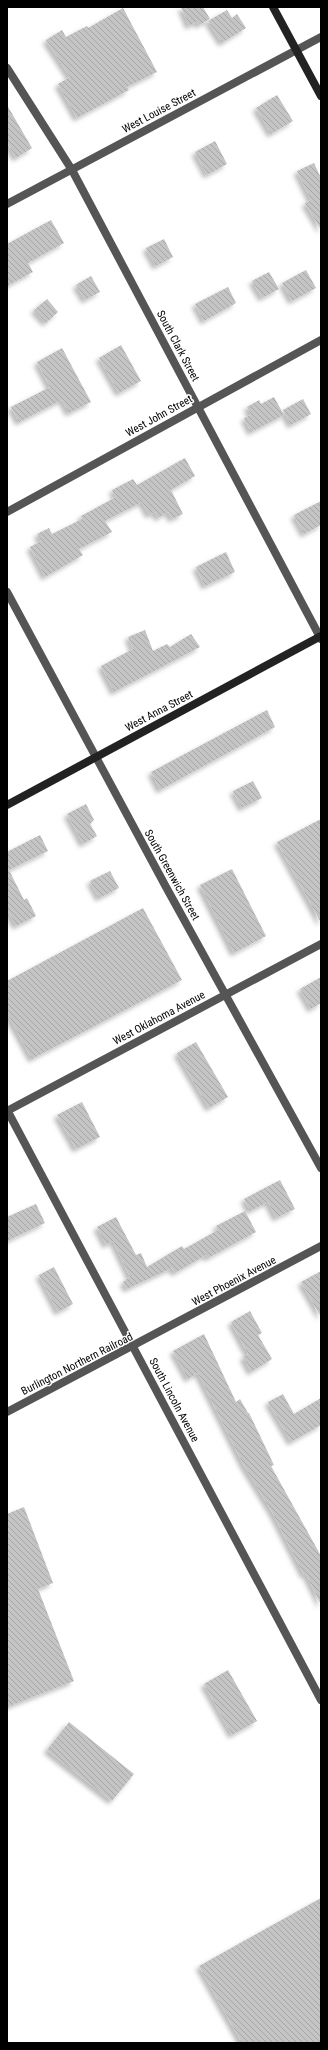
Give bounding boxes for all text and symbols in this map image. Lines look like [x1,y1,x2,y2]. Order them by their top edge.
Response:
street label: West Louise Street [120,86,198,136]
street label: South Clark Street [154,308,202,384]
street label: West John Street [124,392,194,440]
street label: West Anna Street [123,688,195,734]
street label: South Greenwich Street [142,828,202,922]
street label: West Oklahoma Avenue [111,988,207,1048]
street label: West Phoenix Avenue [190,1253,278,1309]
street label: Burlington Northern Railroad [19,1330,135,1398]
street label: South Lincoln Avenue [146,1356,202,1444]

